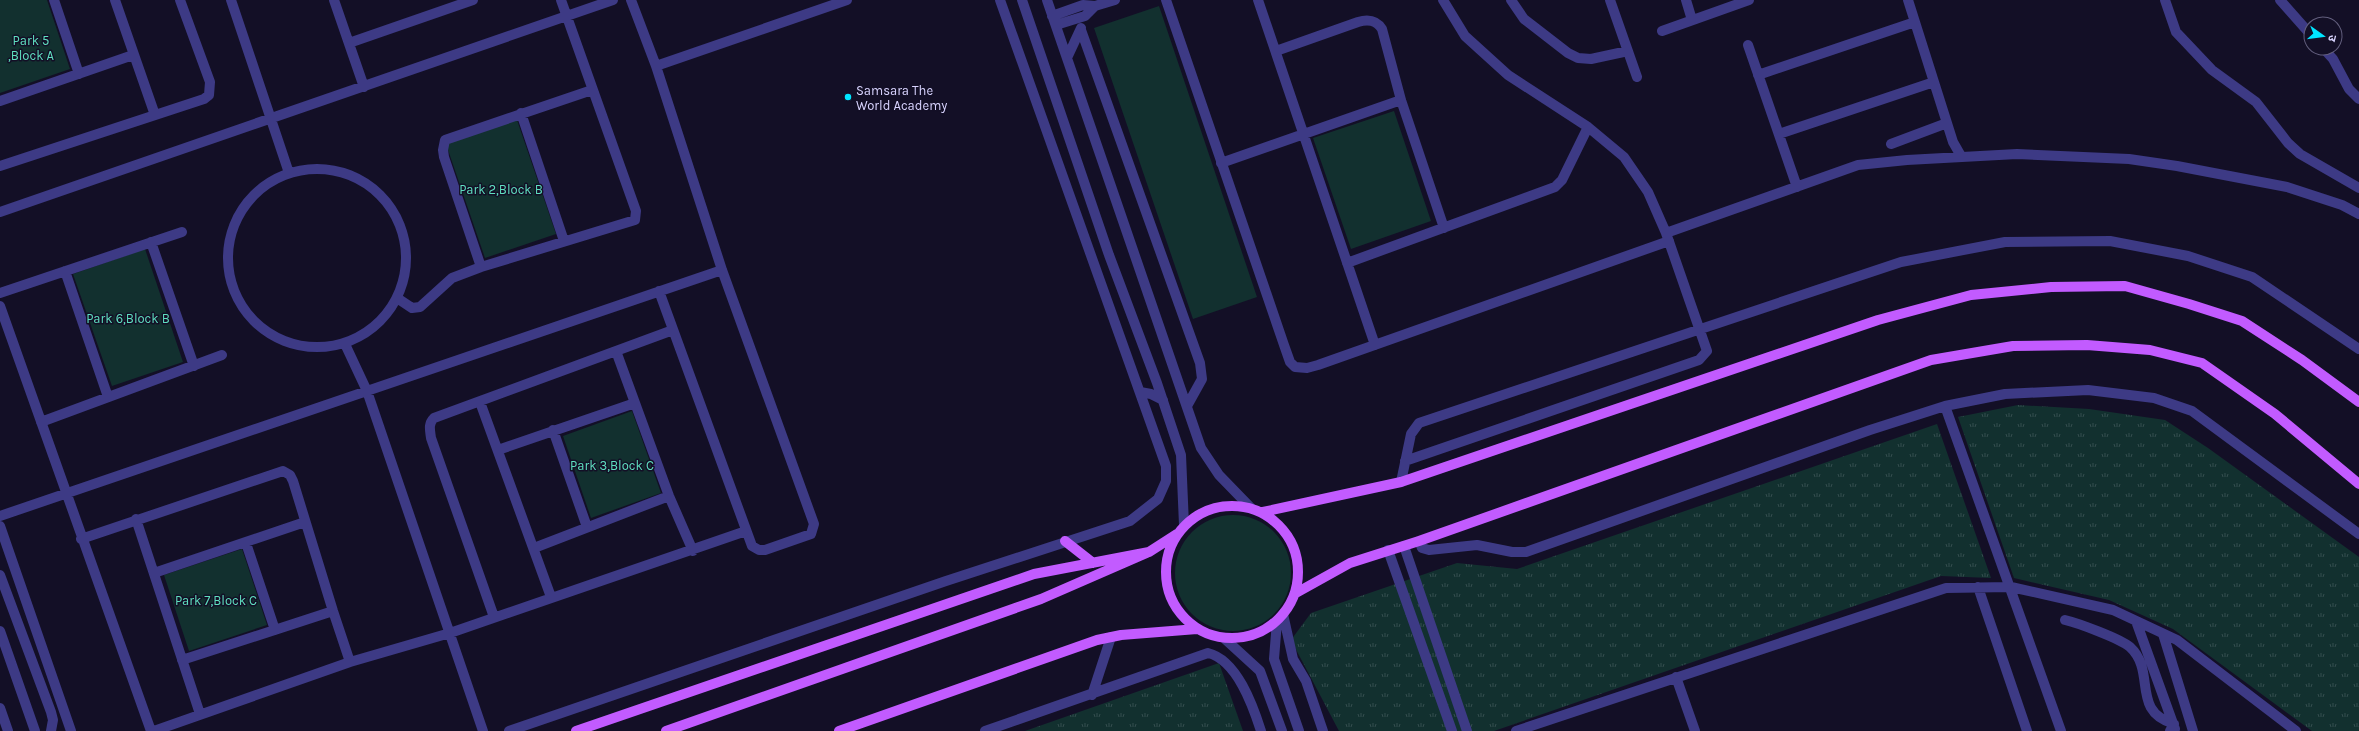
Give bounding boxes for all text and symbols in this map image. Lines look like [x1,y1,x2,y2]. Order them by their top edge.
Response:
north arrow [2303,16,2343,56]
park label: Park 5 ,Block A [8,33,55,63]
text: उ [2325,34,2339,44]
place label: Samsara The World Academy [856,83,947,113]
marker: Samsara The World Academy [843,92,853,102]
park label: Park 2,Block B [459,182,543,197]
park label: Park 6,Block B [86,311,170,326]
park label: Park 3,Block C [570,458,654,473]
park label: Park 7,Block C [175,593,257,608]

